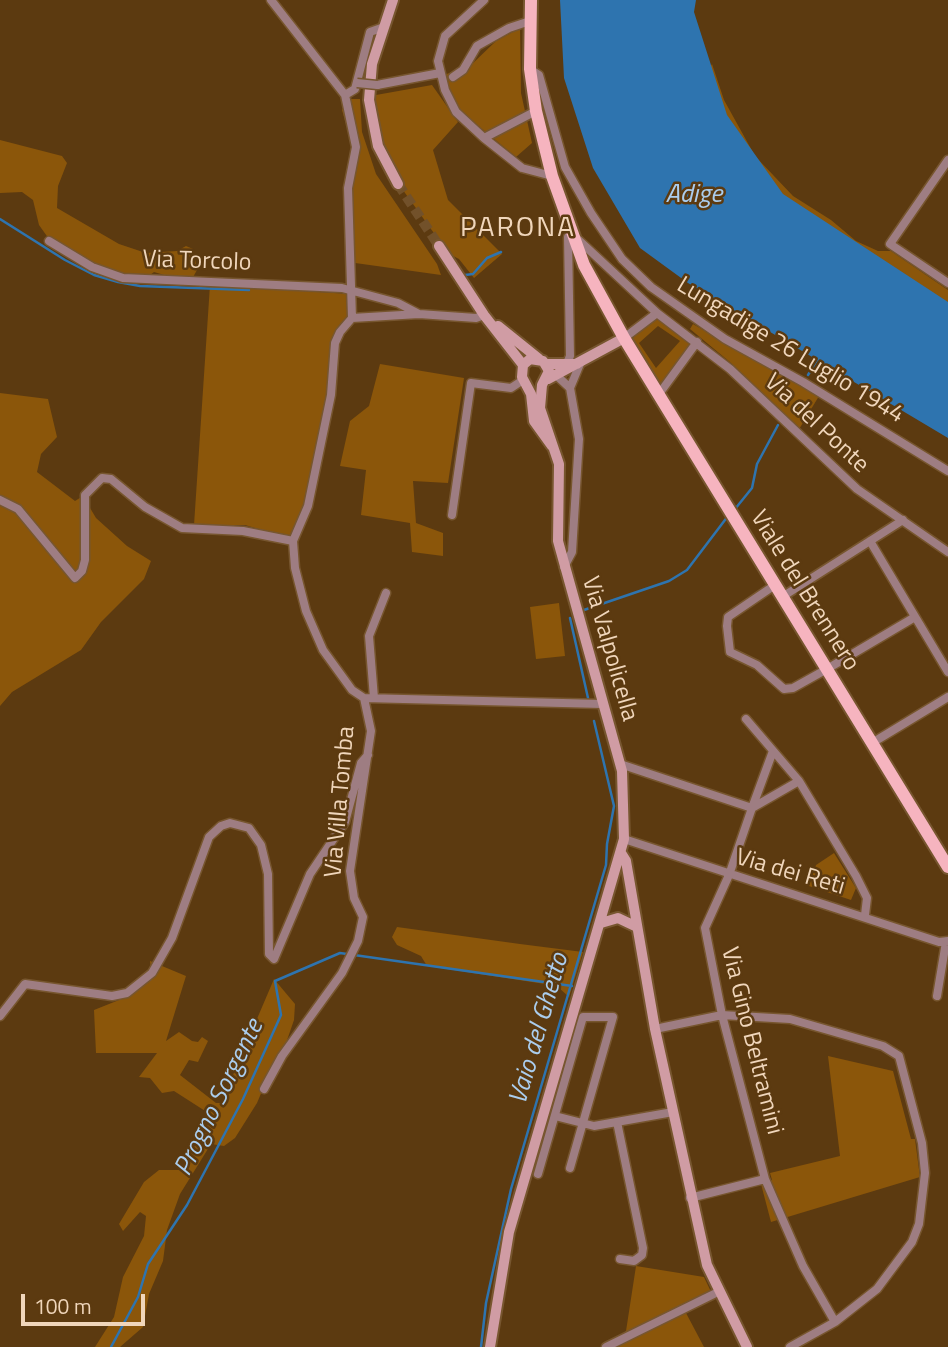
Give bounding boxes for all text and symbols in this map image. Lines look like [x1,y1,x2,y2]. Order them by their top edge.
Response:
water label: Adige [666,180,722,212]
district label: PARONA [461,212,575,246]
street label: Via Torcolo [142,246,252,278]
street label: Lungadige 26 Luglio 1944 [671,272,909,430]
street label: Via del Ponte [758,368,874,480]
street label: Viale del Brennero [743,506,865,676]
street label: Via Valpolicella [575,573,643,725]
street label: Via Villa Tomba [320,725,362,879]
street label: Via dei Reti [732,844,848,902]
street label: Via Gino Beltramini [714,944,788,1138]
water label: Vaio del Ghetto [504,950,576,1108]
water label: Progno Sorgente [169,1015,271,1181]
scale bar [24,1280,149,1324]
text: 100 m [34,1290,91,1322]

